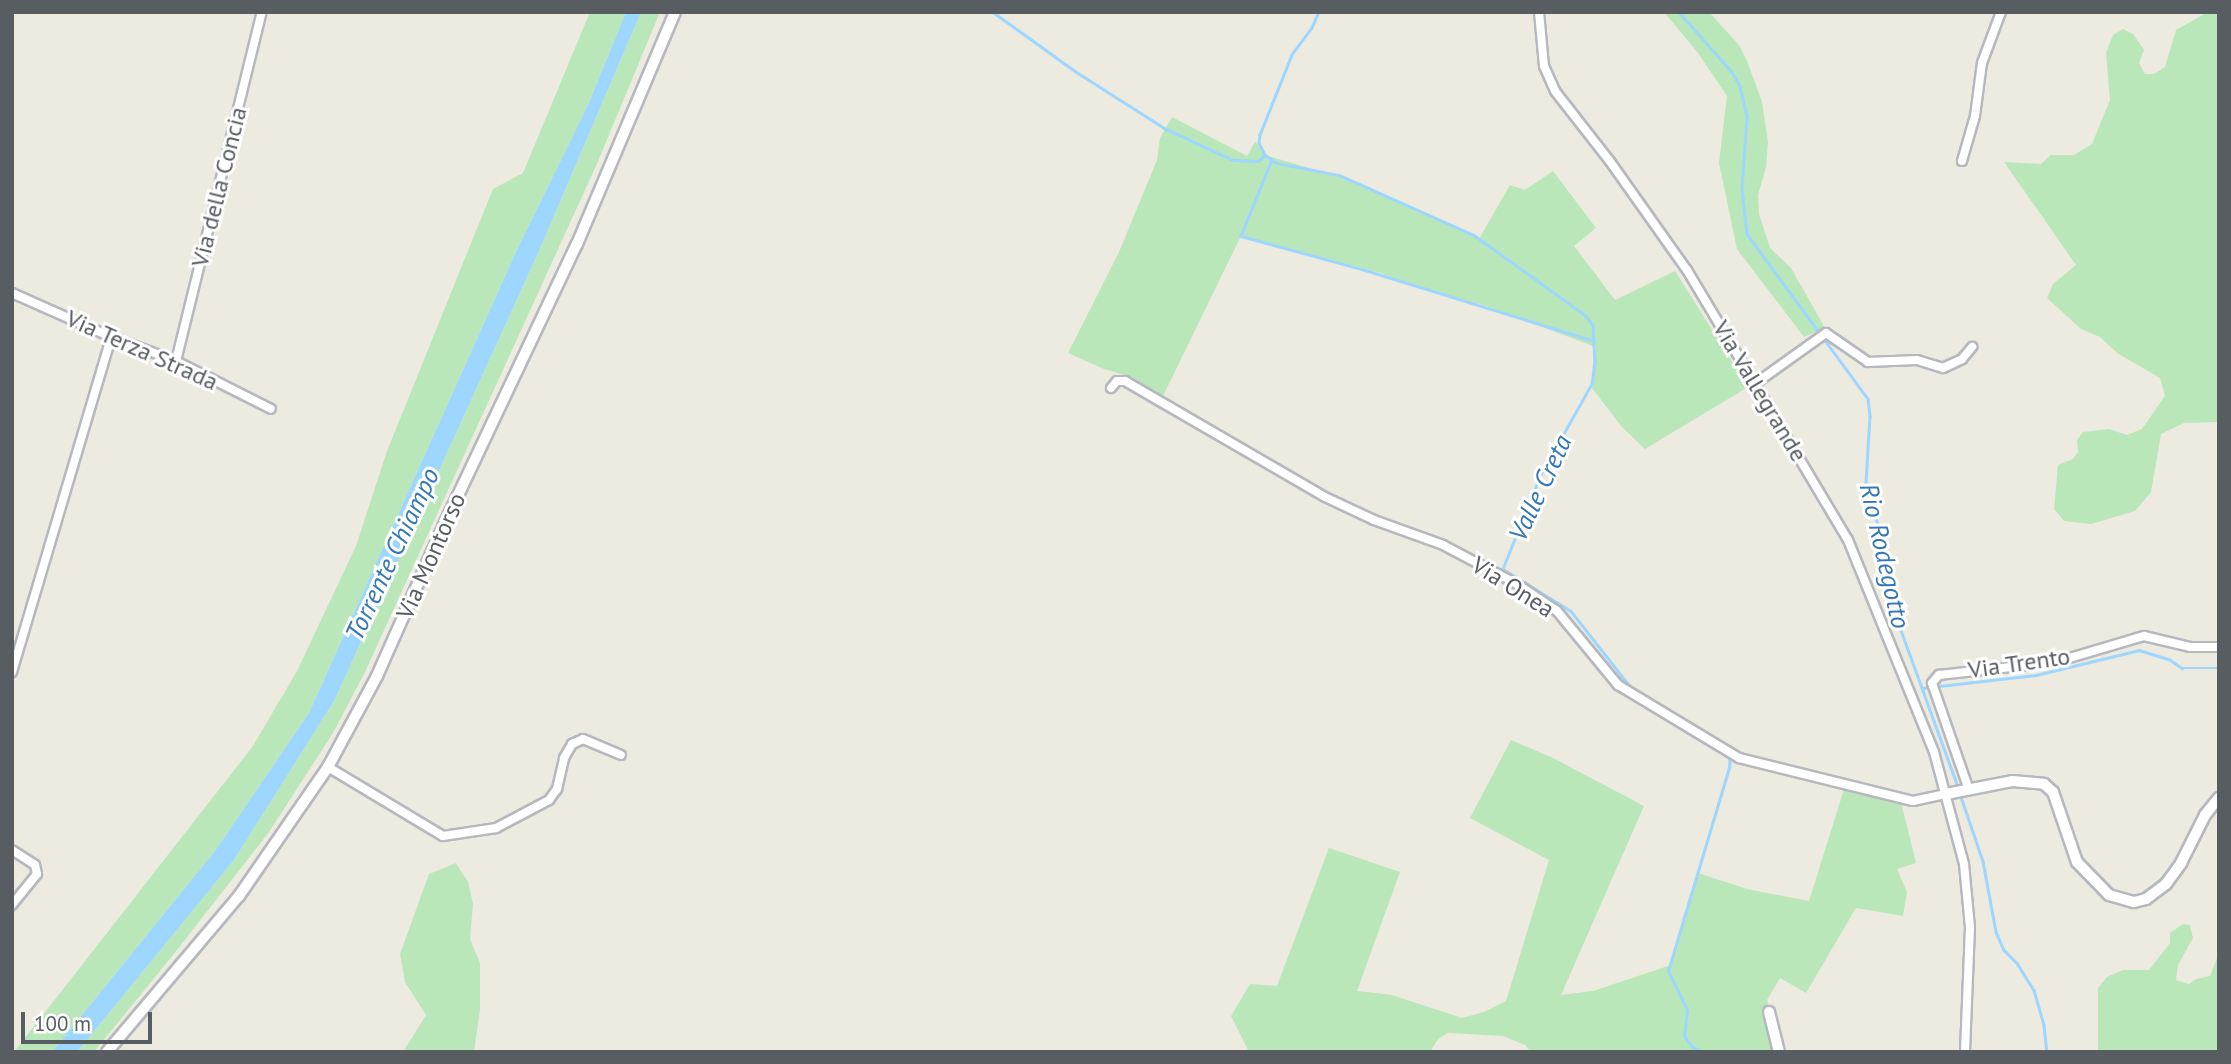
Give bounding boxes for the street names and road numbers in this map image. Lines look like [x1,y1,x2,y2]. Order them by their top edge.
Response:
street label: Via della Concia [185,104,253,270]
street label: Via Terza Strada [61,304,223,396]
street label: Via Vallegrande [1706,315,1814,467]
street label: Via Montorso [390,488,472,624]
street label: Via Onea [1466,550,1560,624]
street label: Via Trento [1966,642,2072,684]

